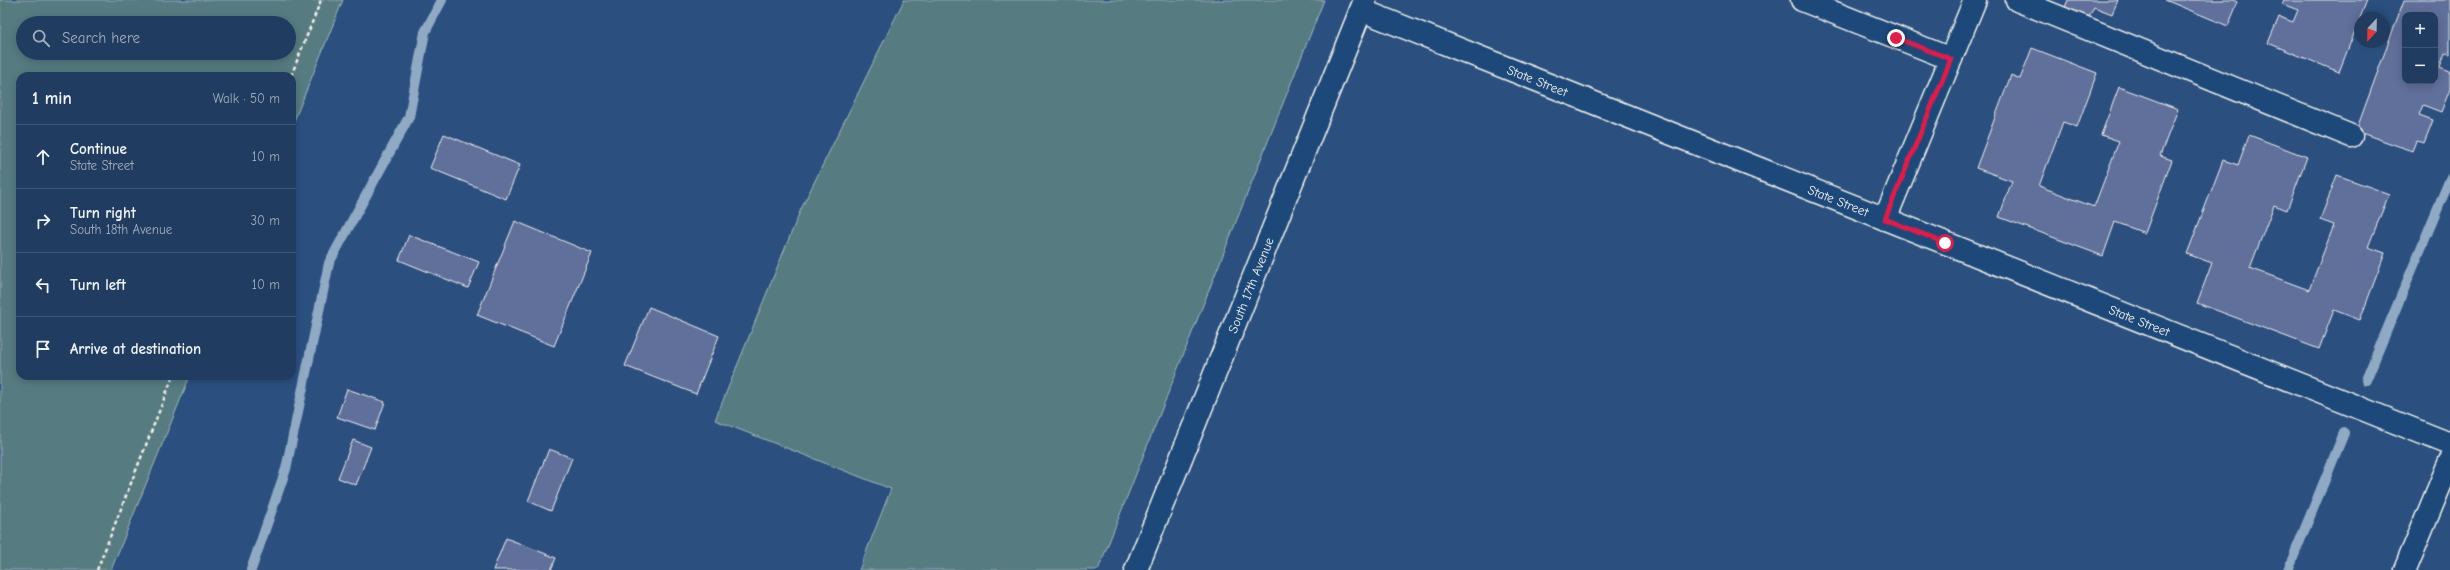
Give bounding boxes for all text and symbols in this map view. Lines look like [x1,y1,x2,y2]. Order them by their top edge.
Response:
north arrow [2354,12,2390,48]
map controls [2402,12,2438,84]
button: + [2402,12,2438,48]
search box [16,16,296,60]
icon: search [30,27,52,49]
text: Search here [62,29,140,47]
route end [1887,29,1905,47]
button: − [2402,48,2438,84]
street label: State Street [1505,62,1571,100]
text: 1 min [32,89,72,108]
text: Walk · 50 m [213,91,280,106]
text: Continue [70,140,127,158]
icon: ahead [32,146,54,168]
text: 10 m [252,149,280,164]
text: State Street [70,158,134,173]
street label: State Street [1806,182,1872,220]
text: Turn right [70,204,136,222]
icon: right [32,210,54,232]
text: 30 m [250,213,280,228]
text: South 18th Avenue [70,222,172,237]
route start [1936,234,1954,252]
street label: South 17th Avenue [1225,235,1277,335]
icon: left [32,274,54,296]
text: Turn left [70,276,126,294]
text: 10 m [252,277,280,292]
street label: State Street [2107,302,2173,340]
icon: arrive [32,338,54,360]
text: Arrive at destination [70,340,201,358]

